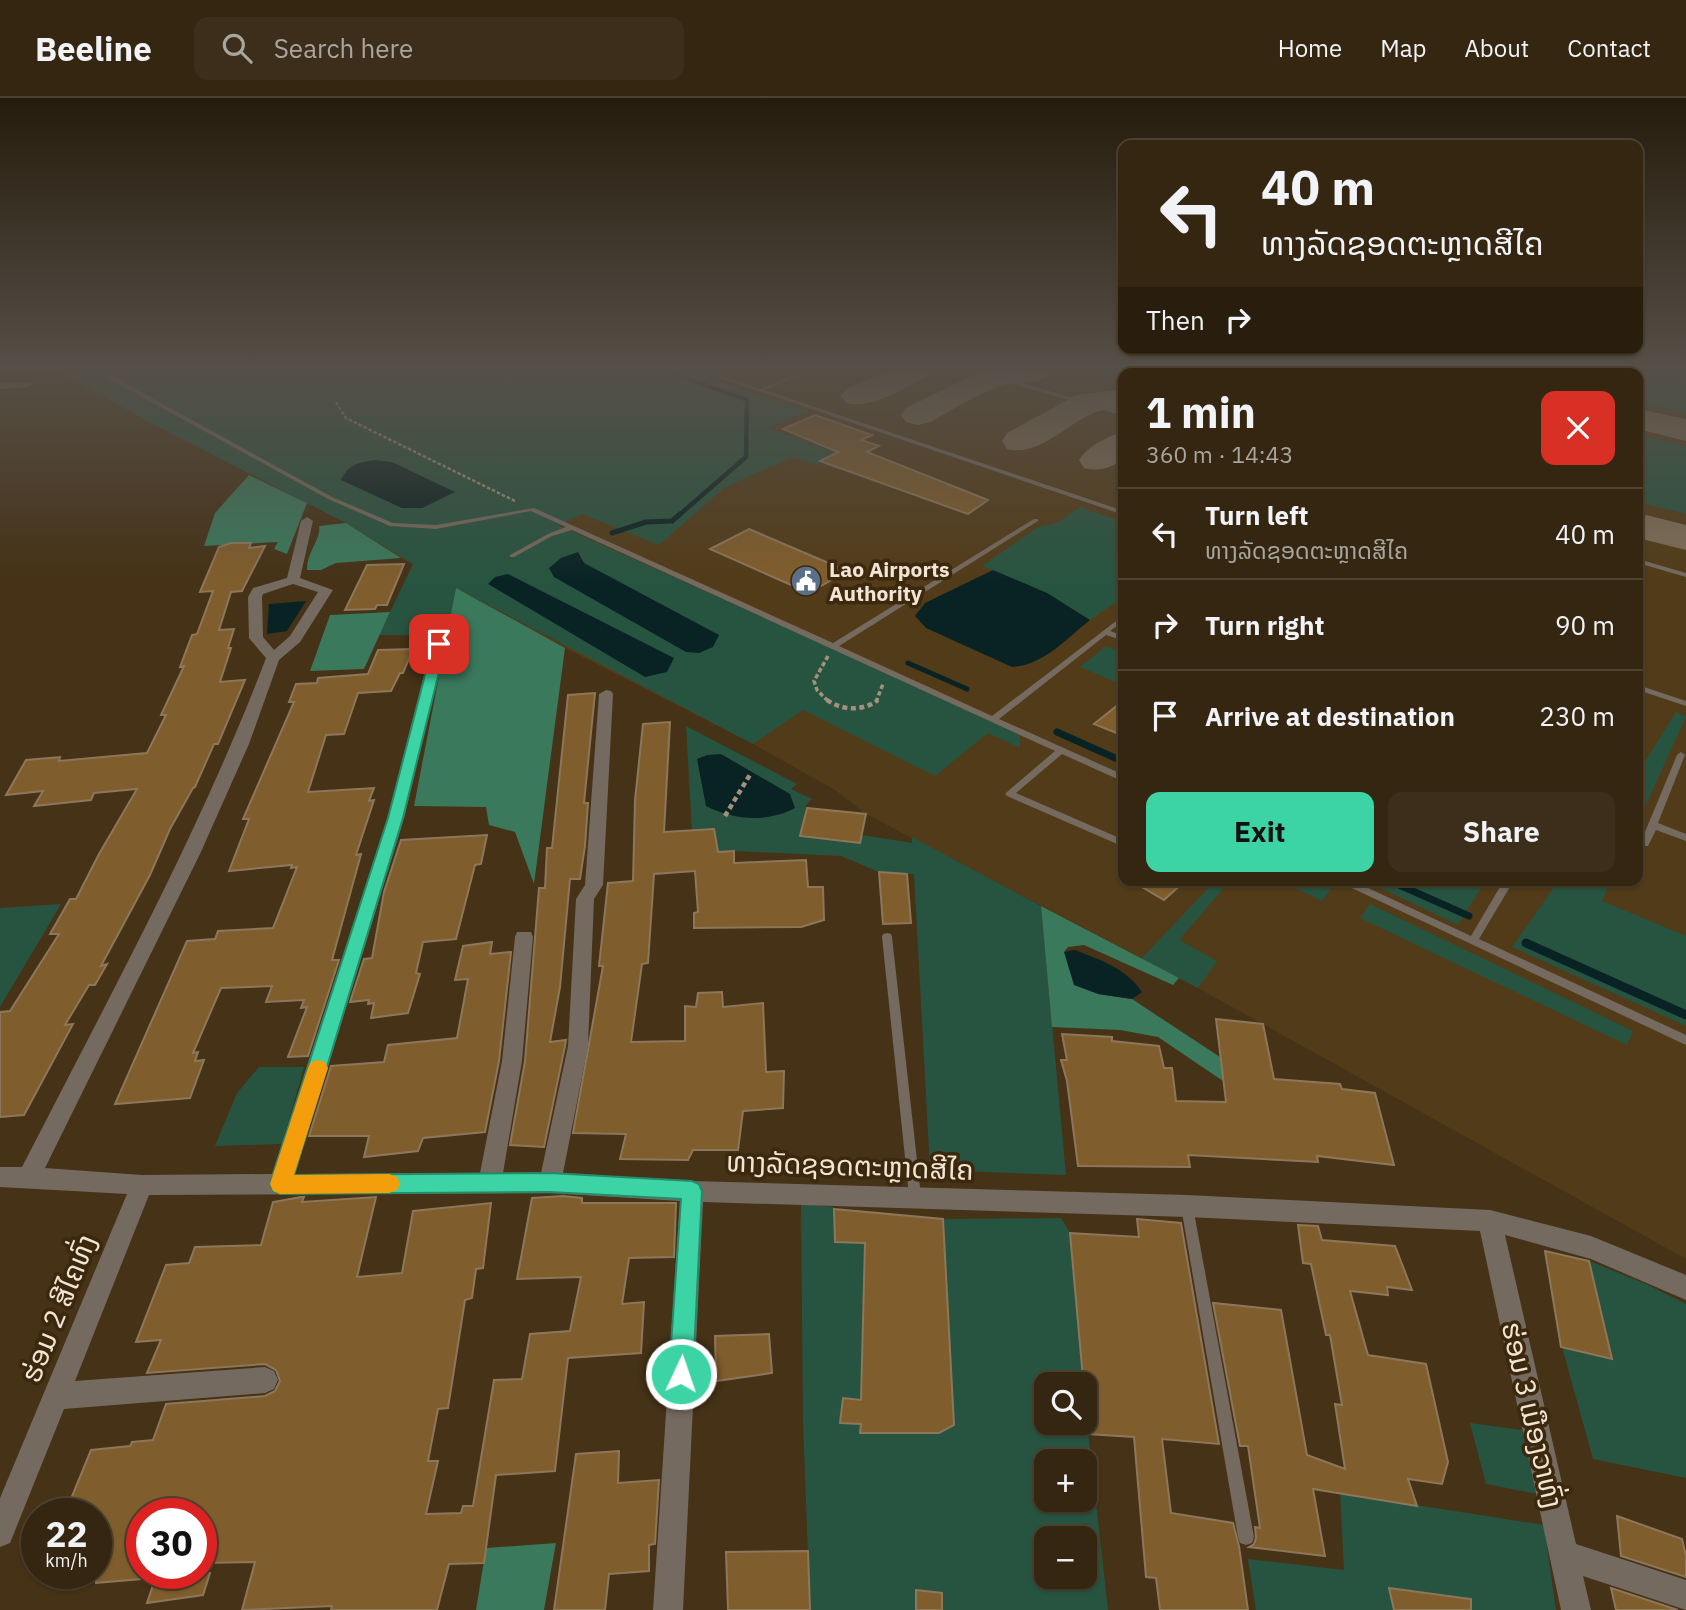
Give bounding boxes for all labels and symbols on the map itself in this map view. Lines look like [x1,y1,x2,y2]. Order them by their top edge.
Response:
place label: Lao Airports Authority [829,555,950,607]
public building icon: Lao Airports Authority [789,564,823,598]
pin [409,614,469,674]
street label: ທາງລັດຊອດຕະຫຼາດສີໄຄ [726,1142,974,1188]
street label: ຮ່ອມ 2 ສີໄຄທົ່ງ [11,1228,104,1387]
street label: ຮ່ອມ 3 ເມືອງວາທົ່ງ [1494,1318,1573,1512]
position arrow [644,1337,718,1411]
speed limit sign: 30 [126,1498,217,1589]

